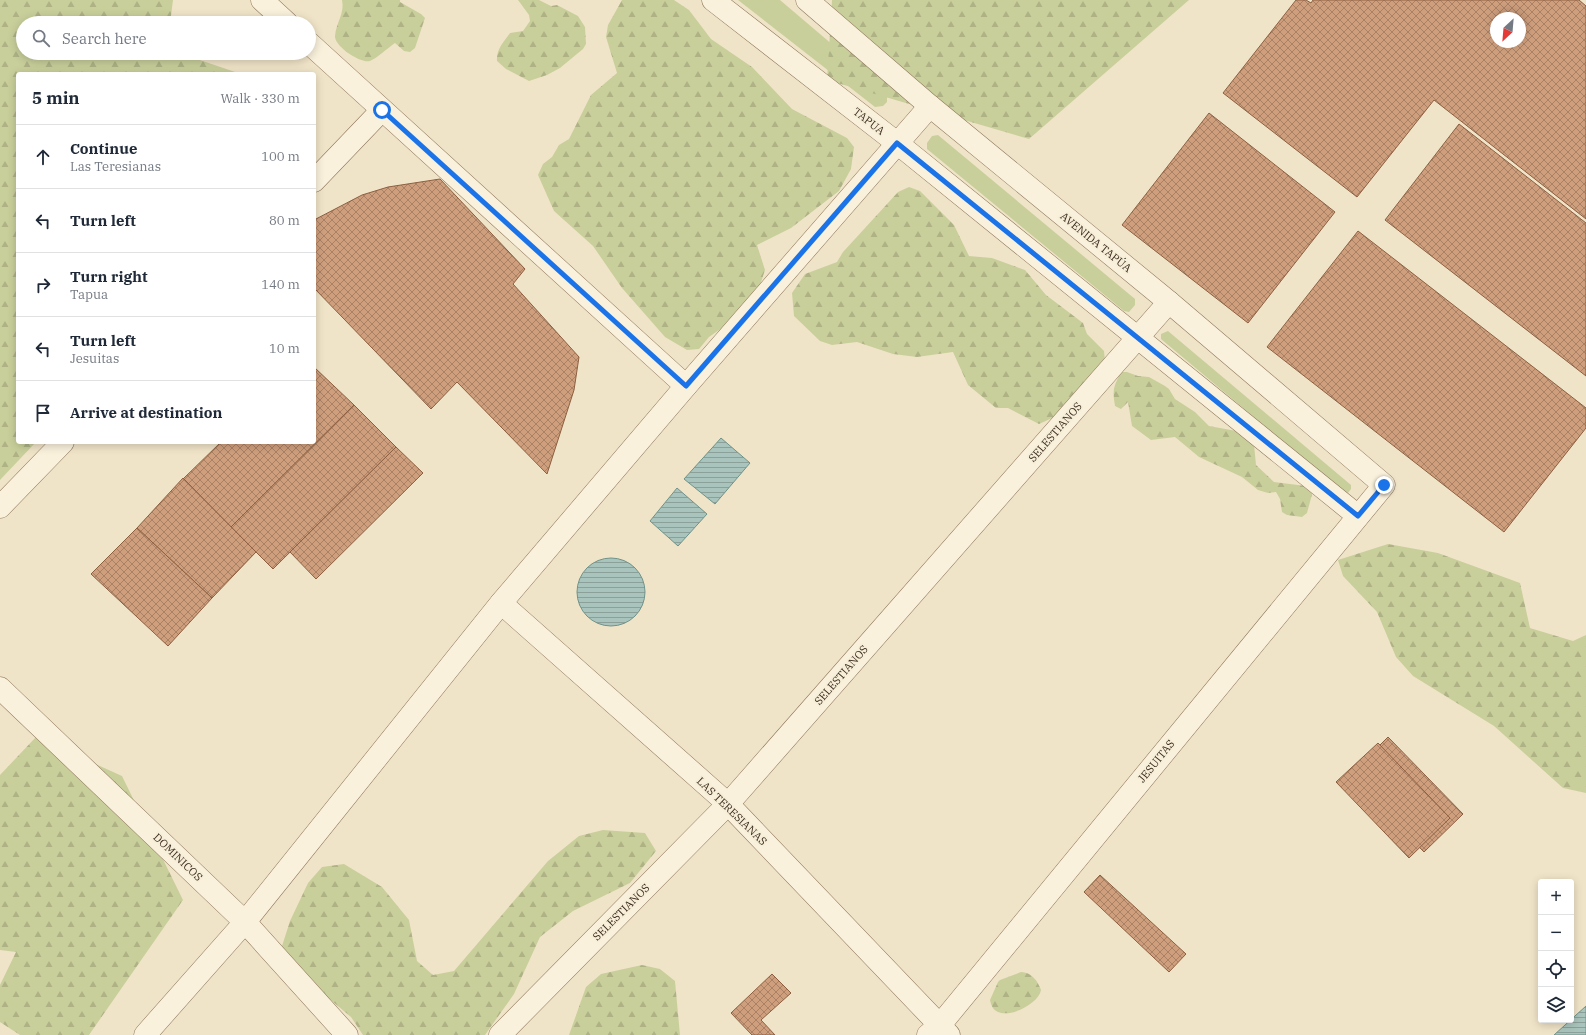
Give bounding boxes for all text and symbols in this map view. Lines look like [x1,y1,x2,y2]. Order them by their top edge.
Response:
north arrow [1490,12,1526,48]
search box [16,16,316,60]
icon: search [30,27,52,49]
text: Search here [62,29,147,48]
text: 5 min [32,87,80,109]
text: Walk · 330 m [221,90,300,107]
route start [373,101,391,119]
street label: TAPUA [850,104,888,138]
text: Continue [70,139,137,158]
icon: ahead [32,146,54,168]
text: 100 m [261,148,300,165]
text: Las Teresianas [70,158,161,175]
street label: AVENIDA TAPÚA [1058,209,1135,275]
icon: left [32,210,54,232]
text: Turn left [70,211,136,230]
text: 80 m [269,212,300,229]
text: Turn right [70,267,148,286]
icon: right [32,274,54,296]
text: 140 m [261,276,300,293]
text: Tapua [70,286,108,303]
text: Turn left [70,331,136,350]
icon: left [32,338,54,360]
text: 10 m [269,340,300,357]
text: Jesuitas [70,350,119,367]
street label: SELESTIANOS [1025,399,1085,465]
icon: arrive [32,402,54,424]
text: Arrive at destination [70,403,222,422]
route end [1375,476,1393,494]
street label: SELESTIANOS [811,642,871,708]
street label: JESUITAS [1135,737,1177,785]
street label: LAS TERESIANAS [694,774,770,848]
street label: DOMINICOS [151,830,205,884]
map controls [1538,879,1574,1023]
button: + [1538,879,1574,915]
street label: SELESTIANOS [590,881,652,943]
button: − [1538,915,1574,951]
button: locate [1538,951,1574,987]
button: layers [1538,987,1574,1023]

